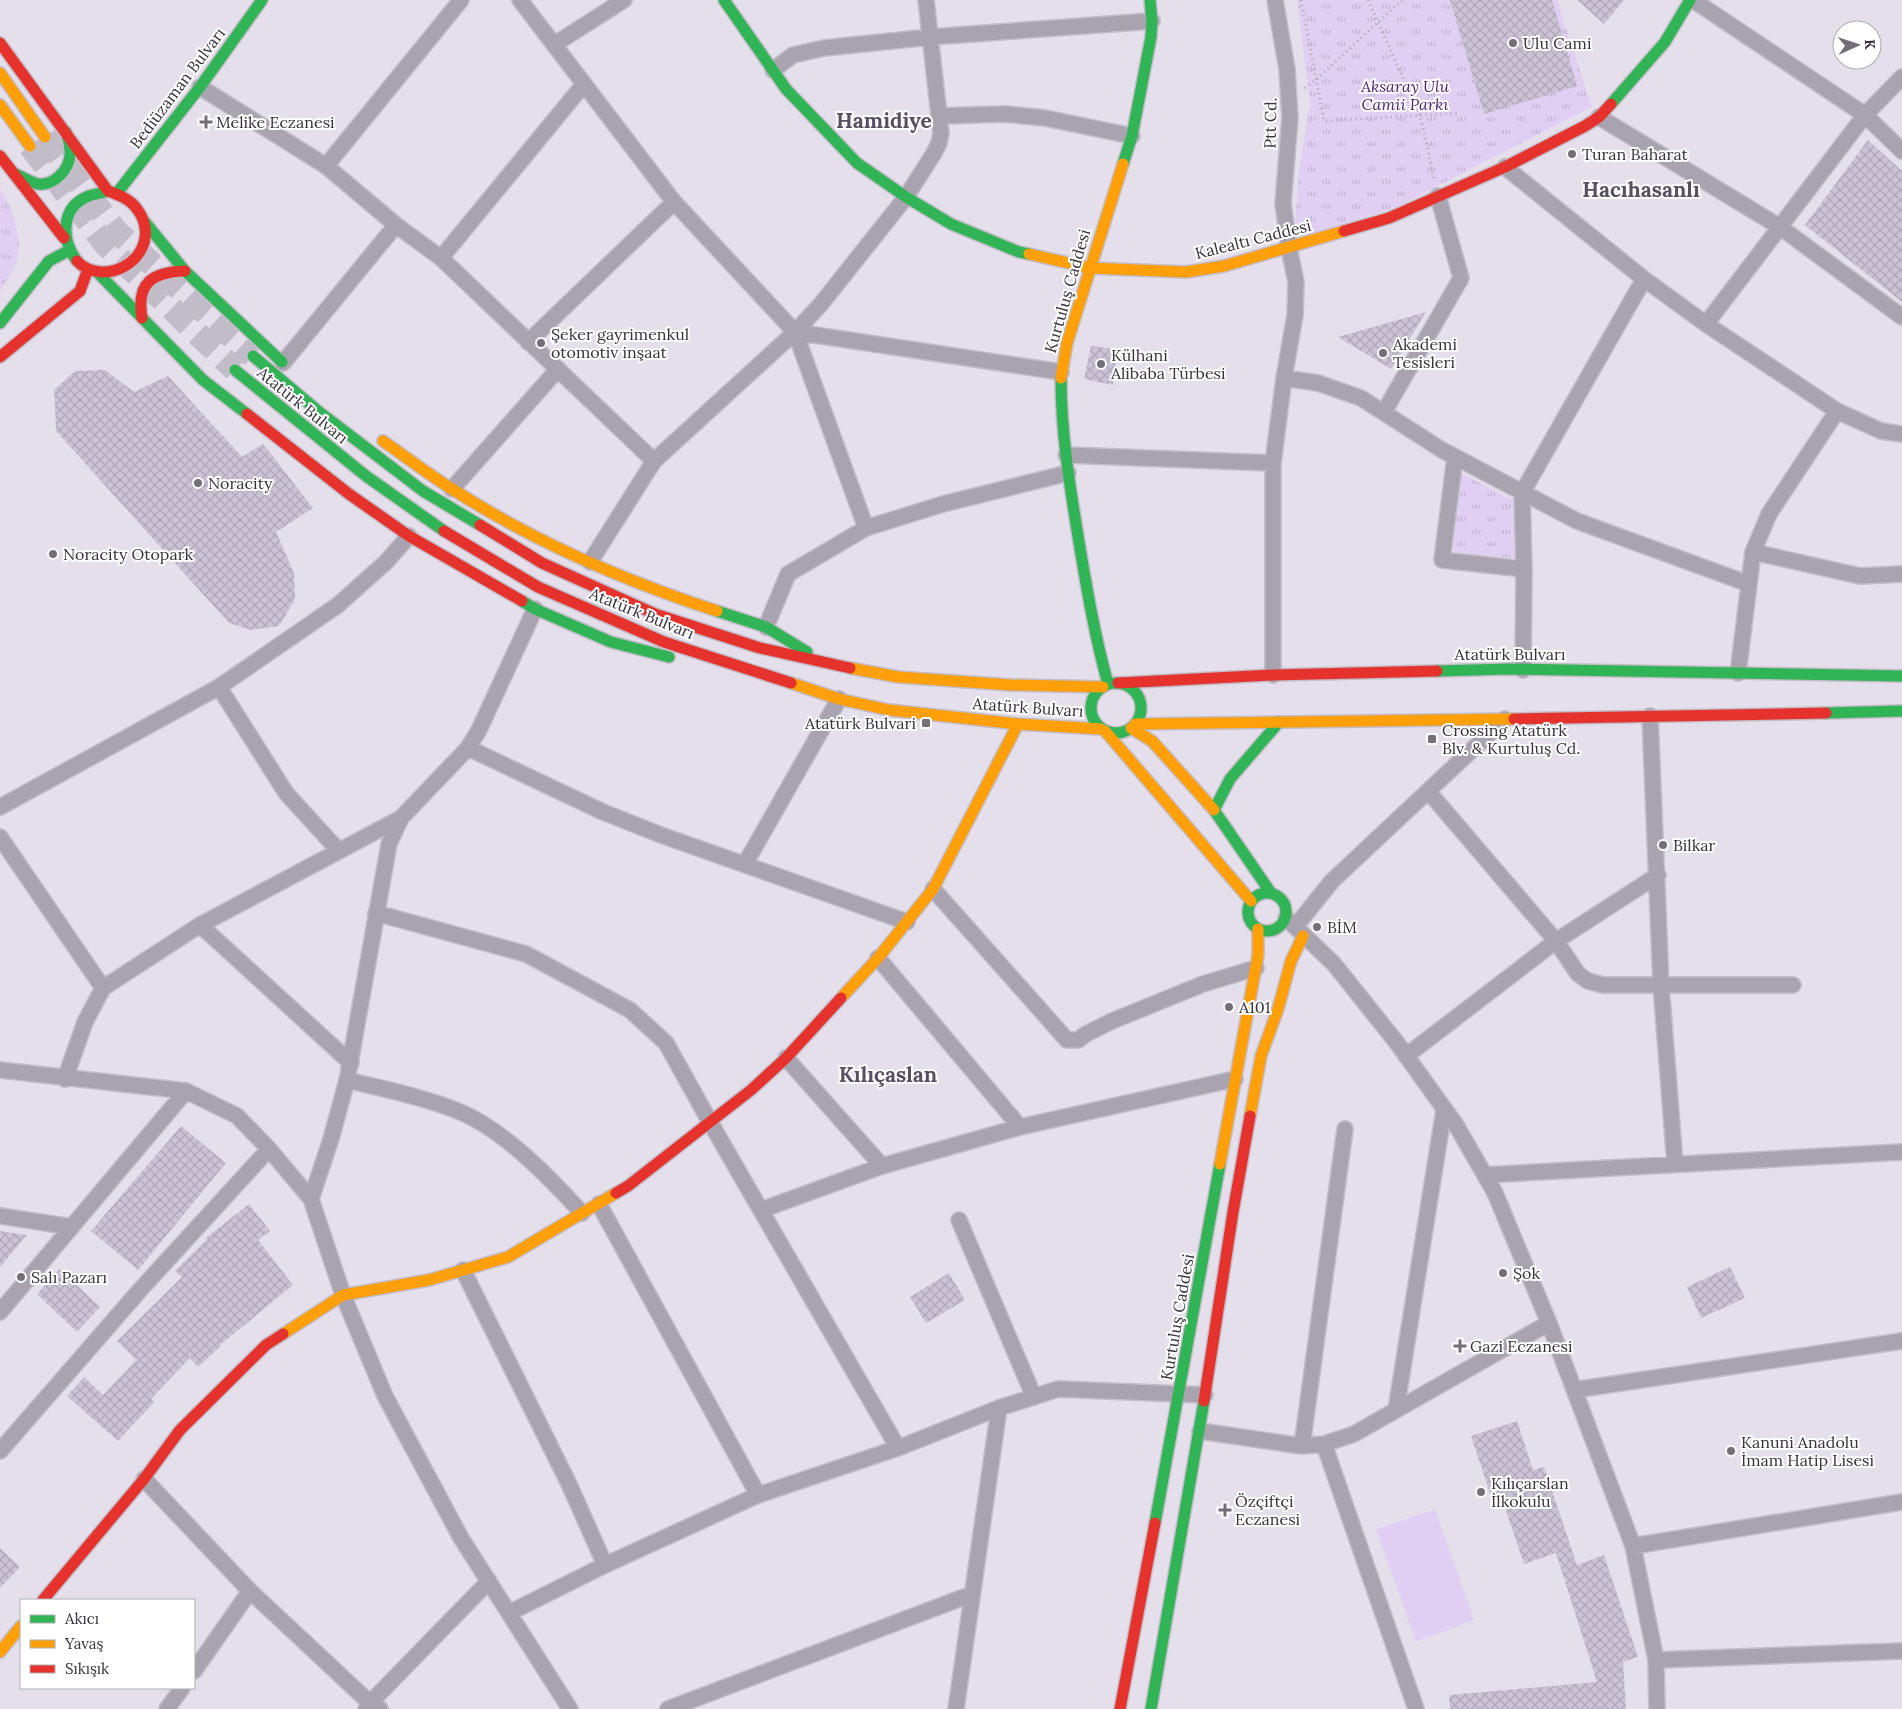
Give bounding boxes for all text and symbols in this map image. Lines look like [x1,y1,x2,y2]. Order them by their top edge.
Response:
north arrow [1832,20,1882,70]
street label: Bediüzaman Bulvarı [125,24,229,152]
place label: Ulu Cami [1523,33,1591,53]
marker: Ulu Cami [1507,37,1519,49]
text: K [1861,39,1879,50]
park label: Aksaray Ulu Camii Parkı [1360,76,1450,114]
street label: Ptt Cd. [1260,97,1280,149]
district label: Hamidiye [836,107,932,134]
place label: Melike Eczanesi [216,112,335,132]
marker: Melike Eczanesi [200,116,212,128]
place label: Turan Baharat [1582,144,1689,164]
marker: Turan Baharat [1566,148,1578,160]
district label: Hacıhasanlı [1582,176,1700,203]
street label: Kalealtı Caddesi [1193,215,1313,263]
street label: Kurtuluş Caddesi [1040,227,1094,355]
place label: Şeker gayrimenkul otomotiv inşaat [551,324,689,362]
place label: Akademi Tesisleri [1392,334,1457,372]
marker: Şeker gayrimenkul otomotiv inşaat [535,337,547,349]
place label: Külhani Alibaba Türbesi [1110,345,1226,383]
marker: Akademi Tesisleri [1377,347,1389,359]
marker: Külhani Alibaba Türbesi [1095,358,1107,370]
street label: Atatürk Bulvarı [253,362,352,448]
place label: Noracity [208,473,273,493]
marker: Noracity [192,477,204,489]
place label: Noracity Otopark [63,544,194,564]
marker: Noracity Otopark [47,548,59,560]
street label: Atatürk Bulvarı [586,583,697,643]
street label: Atatürk Bulvarı [1454,644,1565,664]
street label: Atatürk Bulvarı [971,693,1084,721]
place label: Atatürk Bulvari [804,713,916,733]
marker: Atatürk Bulvari [920,717,932,729]
place label: Crossing Atatürk Blv. & Kurtuluş Cd. [1442,720,1580,758]
marker: Crossing Atatürk Blv. & Kurtuluş Cd. [1426,733,1438,745]
place label: Bilkar [1673,835,1716,855]
marker: Bilkar [1657,839,1669,851]
place label: BİM [1327,917,1357,937]
marker: BİM [1311,921,1323,933]
place label: A101 [1238,997,1271,1017]
marker: A101 [1223,1001,1235,1013]
district label: Kılıçaslan [839,1061,937,1088]
street label: Kurtuluş Caddesi [1156,1252,1198,1382]
place label: Şok [1513,1263,1540,1283]
place label: Salı Pazarı [31,1267,107,1287]
marker: Şok [1497,1267,1509,1279]
marker: Salı Pazarı [15,1271,27,1283]
place label: Gazi Eczanesi [1470,1336,1572,1356]
marker: Gazi Eczanesi [1454,1340,1466,1352]
place label: Kanuni Anadolu İmam Hatip Lisesi [1741,1432,1874,1470]
marker: Kanuni Anadolu İmam Hatip Lisesi [1725,1445,1737,1457]
place label: Kılıçarslan İlkokulu [1491,1473,1569,1511]
marker: Kılıçarslan İlkokulu [1475,1486,1487,1498]
place label: Özçiftçi Eczanesi [1235,1491,1300,1529]
marker: Özçiftçi Eczanesi [1219,1504,1231,1516]
legend [20,1599,195,1689]
text: Akıcı [64,1609,99,1628]
text: Yavaş [64,1634,104,1653]
text: Sıkışık [65,1659,109,1678]

